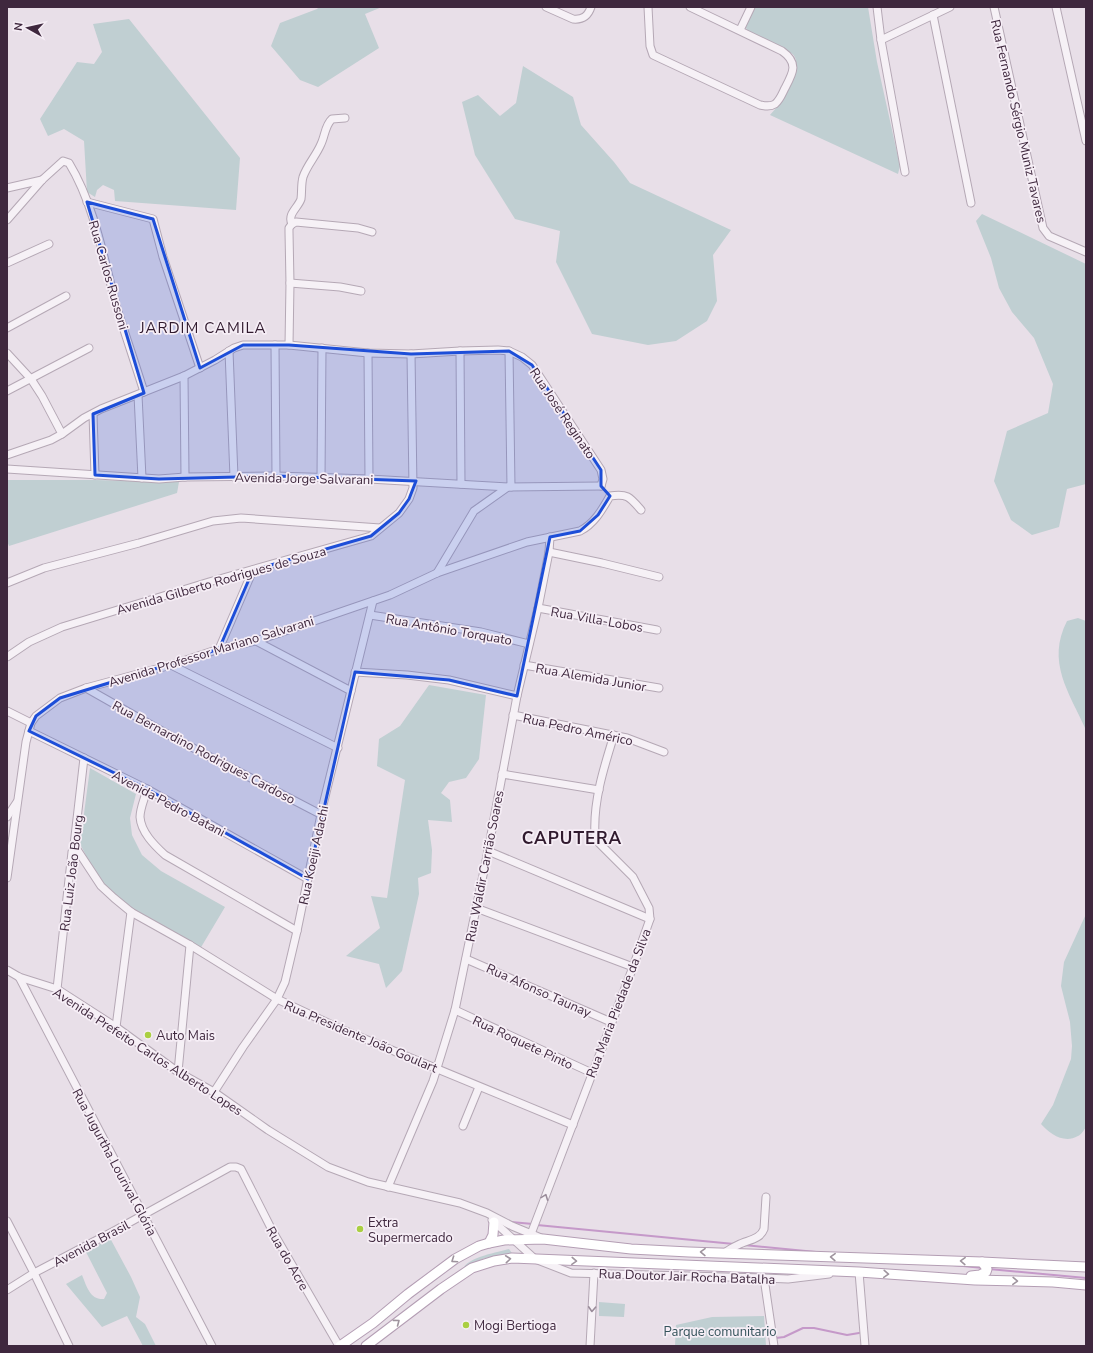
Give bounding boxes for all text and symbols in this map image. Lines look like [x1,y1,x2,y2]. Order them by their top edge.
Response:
north arrow [8,8,48,48]
street label: Rua Fernando Sérgio Muniz Tavares [986,18,1050,225]
text: N [11,22,27,32]
street label: Rua Carlos Russoni [84,218,132,332]
district label: JARDIM CAMILA [139,318,266,338]
street label: Rua José Reginato [525,364,599,463]
street label: Avenida Jorge Salvarani [235,469,373,489]
street label: Avenida Gilberto Rodrigues de Souza [114,542,328,620]
street label: Rua Villa-Lobos [549,603,644,637]
street label: Rua Antônio Torquato [384,610,513,650]
street label: Avenida Professor Mariano Salvarani [106,612,316,692]
street label: Rua Alemida Junior [534,659,648,697]
street label: Rua Bernardino Rodrigues Cardoso [109,697,298,809]
street label: Rua Pedro Américo [521,710,634,750]
street label: Avenida Pedro Batani [109,766,228,841]
street label: Rua Waldir Carrião Soares [461,789,509,944]
street label: Rua Koeiji Adachi [295,804,333,907]
street label: Rua Luiz João Bourg [56,814,88,932]
district label: CAPUTERA [522,827,622,850]
street label: Rua Maria Piedade da Silva [582,926,656,1081]
street label: Rua Afonso Taunay [483,960,594,1022]
street label: Avenida Prefeito Carlos Alberto Lopes [49,984,246,1120]
street label: Rua Presidente João Goulart [281,996,440,1078]
street label: Rua Roquete Pinto [469,1012,576,1074]
place label: Auto Mais [156,1027,215,1045]
marker: Auto Mais [143,1030,153,1040]
street label: Rua Jugurtha Lourival Glória [68,1086,161,1239]
one-way arrow [541,1194,549,1201]
place label: Extra Supermercado [368,1214,453,1247]
street label: Avenida Brasil [50,1216,133,1272]
street label: Rua do Acre [262,1223,313,1294]
marker: Extra Supermercado [355,1224,365,1234]
one-way arrow [700,1248,706,1257]
one-way arrow [830,1253,836,1261]
one-way arrow [452,1255,459,1262]
one-way arrow [505,1255,511,1264]
one-way arrow [571,1256,577,1265]
one-way arrow [960,1257,966,1266]
street label: Rua Doutor Jair Rocha Batalha [598,1265,776,1289]
one-way arrow [883,1270,889,1279]
one-way arrow [1012,1277,1018,1285]
one-way arrow [587,1306,596,1312]
place label: Mogi Bertioga [474,1317,556,1335]
one-way arrow [393,1320,400,1327]
marker: Mogi Bertioga [461,1320,471,1330]
park label: Parque comunitario [664,1323,776,1341]

